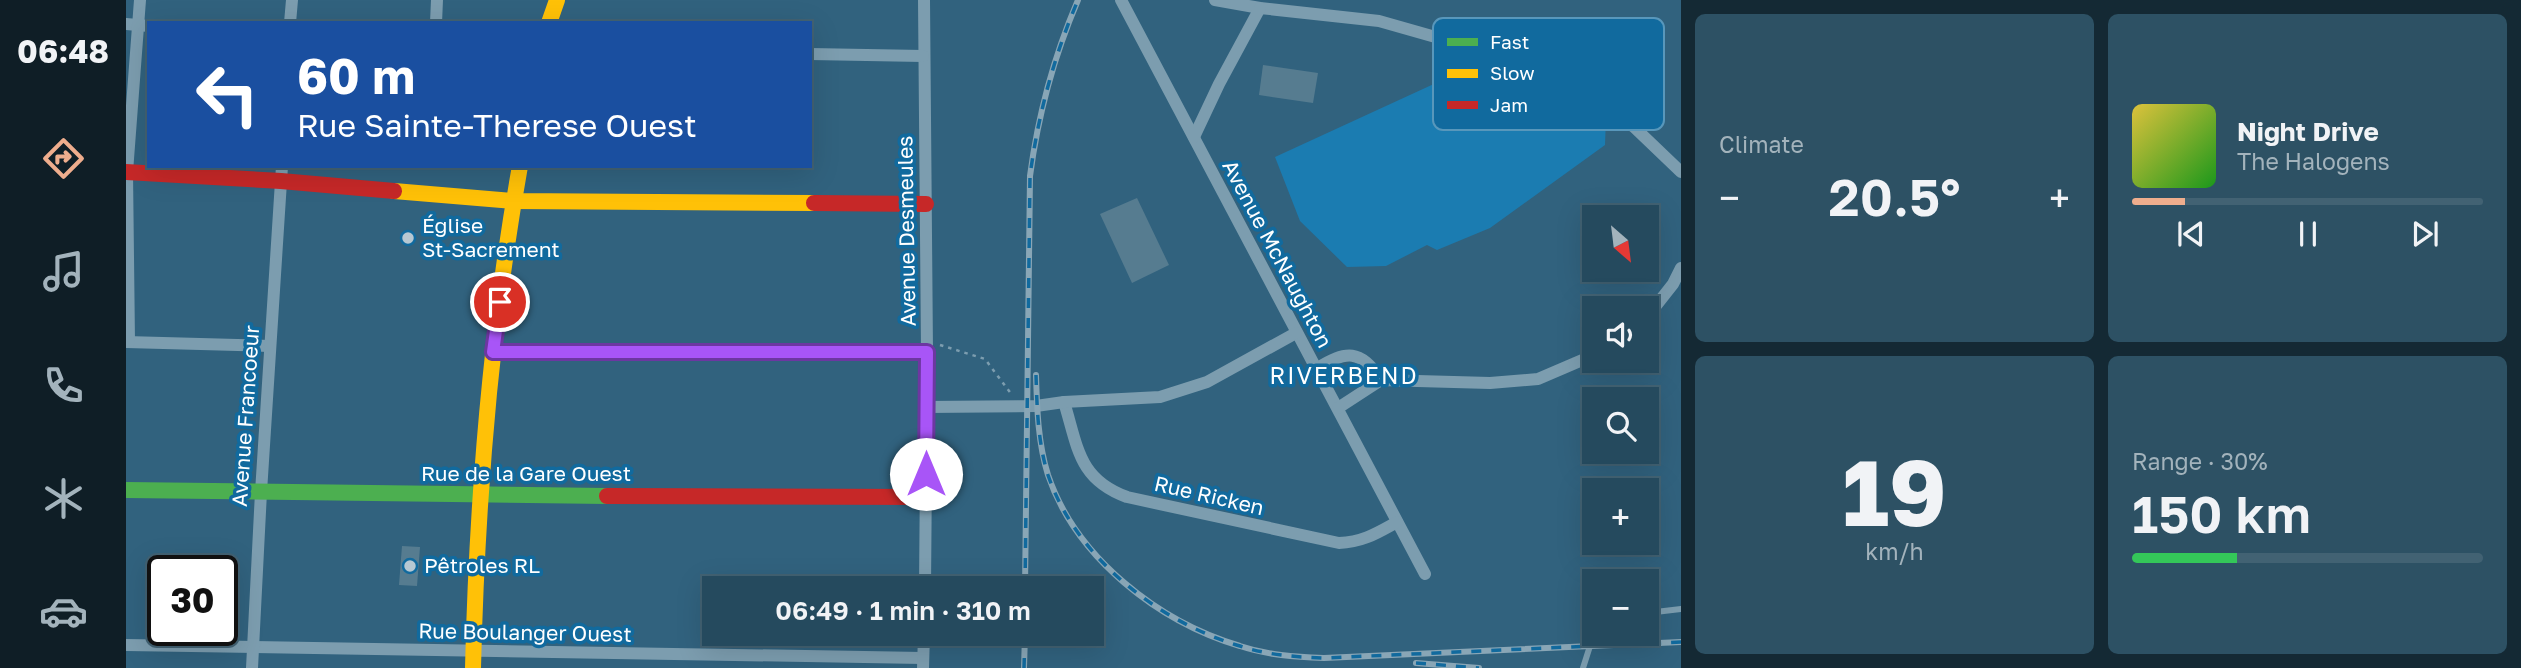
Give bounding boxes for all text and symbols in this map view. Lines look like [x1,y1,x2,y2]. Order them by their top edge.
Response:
legend [1433,18,1664,130]
text: Fast [1490,30,1529,53]
text: 06:48 [17,32,109,70]
text: 60 m [297,46,415,105]
icon: left [182,49,273,140]
text: Slow [1490,61,1535,84]
text: Jam [1490,93,1528,116]
text: Rue Sainte-Therese Ouest [297,106,697,144]
text: Night Drive [2237,116,2379,147]
text: Climate [1719,130,1804,158]
icon: directions [39,134,88,183]
street label: Avenue Desmeules [891,135,921,327]
text: The Halogens [2237,147,2390,175]
street label: Avenue McNaughton [1217,155,1338,352]
text: 20.5° [1829,165,1960,227]
text: − [1719,175,1740,220]
text: + [2049,175,2070,220]
north arrow [1582,205,1659,282]
map controls [1582,205,1659,646]
place label: Église St-Sacrement [422,212,560,262]
icon: previous [2172,215,2210,253]
icon: pause [2289,215,2327,253]
icon: next [2406,215,2444,253]
marker: Église St-Sacrement [400,230,416,246]
icon: music [39,247,88,296]
pin [470,272,530,332]
icon: arrive [481,283,519,321]
button: sound [1582,296,1659,373]
street label: Avenue Francoeur [226,324,264,507]
icon: phone [39,361,88,410]
district label: RIVERBEND [1270,361,1418,389]
button: search [1582,387,1659,464]
position arrow [889,437,963,511]
text: 19 [1842,437,1947,546]
text: Range · 30% [2132,447,2267,475]
street label: Rue de la Gare Ouest [421,460,631,486]
street label: Rue Ricken [1152,470,1267,520]
icon: climate [39,474,88,523]
button: + [1582,478,1659,555]
text: 150 km [2132,482,2311,544]
text: km/h [1865,537,1924,565]
place label: Pêtroles RL [424,552,540,578]
speed limit sign: 30 [147,555,238,646]
marker: Pêtroles RL [402,558,418,574]
button: − [1582,569,1659,646]
icon: car [39,587,88,636]
text: 06:49 · 1 min · 310 m [775,595,1031,626]
street label: Rue Boulanger Ouest [418,617,632,647]

